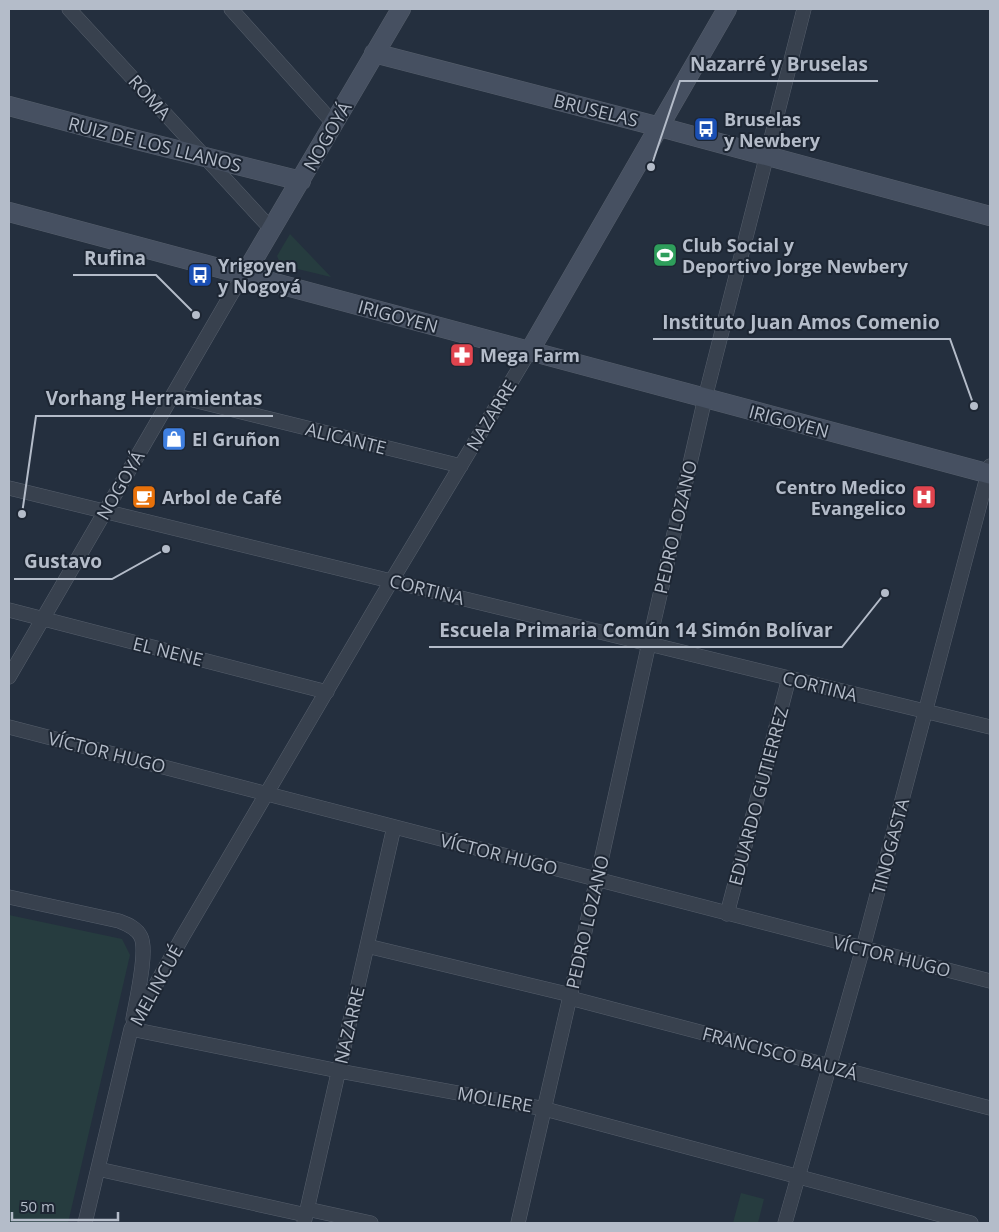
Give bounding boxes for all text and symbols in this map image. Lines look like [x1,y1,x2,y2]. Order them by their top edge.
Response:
callout: Nazarré y Bruselas [680,47,878,81]
text: Nazarré y Bruselas [690,51,868,77]
street label: ROMA [123,69,177,125]
street label: BRUSELAS [551,88,641,132]
street label: NOGOYÁ [298,97,357,175]
place label: Bruselas y Newbery [724,107,821,152]
street label: RUIZ DE LOS LLANOS [66,111,244,177]
bus stop icon: Bruselas y Newbery [693,116,719,142]
place label: Club Social y Deportivo Jorge Newbery [682,233,909,278]
callout: Rufina [73,241,156,275]
sports icon: Club Social y Deportivo Jorge Newbery [652,242,678,268]
text: Rufina [84,245,146,271]
place label: Yrigoyen y Nogoyá [218,253,301,298]
bus stop icon: Yrigoyen y Nogoyá [187,262,213,288]
street label: IRIGOYEN [355,294,441,338]
callout: Instituto Juan Amos Comenio [653,305,950,339]
text: Instituto Juan Amos Comenio [662,309,940,335]
pharmacy icon: Mega Farm [449,342,475,368]
place label: Mega Farm [480,343,580,367]
street label: NAZARRE [460,375,522,455]
callout: Vorhang Herramientas [36,382,273,416]
text: Vorhang Herramientas [46,385,262,411]
street label: IRIGOYEN [746,399,832,443]
street label: ALICANTE [303,416,389,460]
shop icon: El Gruñon [161,426,187,452]
place label: El Gruñon [192,427,280,451]
street label: NOGOYÁ [91,446,150,524]
street label: PEDRO LOZANO [648,458,702,596]
place label: Centro Medico Evangelico [775,475,906,520]
cafe icon: Arbol de Café [131,484,157,510]
hospital icon: Centro Medico Evangelico [911,484,937,510]
place label: Arbol de Café [162,485,282,509]
callout: Gustavo [14,545,112,579]
text: Gustavo [24,548,102,574]
street label: CORTINA [387,568,468,610]
callout: Escuela Primaria Común 14 Simón Bolívar [429,613,842,647]
text: Escuela Primaria Común 14 Simón Bolívar [439,617,833,643]
street label: EL NENE [131,631,205,671]
street label: CORTINA [780,665,861,707]
street label: EDUARDO GUTIERREZ [723,704,793,888]
street label: VÍCTOR HUGO [46,726,168,778]
street label: TINOGASTA [866,795,914,897]
street label: VÍCTOR HUGO [438,828,560,880]
street label: PEDRO LOZANO [560,853,614,991]
street label: VÍCTOR HUGO [831,930,953,982]
street label: MELINCUÉ [124,940,188,1030]
street label: NAZARRE [328,984,370,1066]
street label: FRANCISCO BAUZÁ [700,1021,861,1085]
street label: MOLIERE [456,1081,534,1117]
scale bar [12,1190,119,1222]
text: 50 m [20,1196,55,1216]

